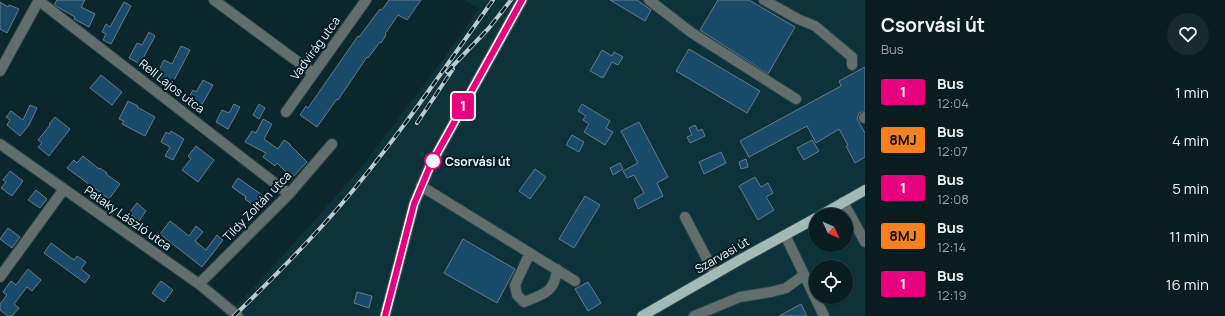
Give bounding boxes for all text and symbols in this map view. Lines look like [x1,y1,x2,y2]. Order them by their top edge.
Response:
text: Csorvási út [881,12,985,38]
street label: Vadvirág utca [286,13,344,83]
button: heart [1167,13,1209,55]
text: Bus [881,40,904,58]
street label: Rell Lajos utca [136,55,208,117]
text: Bus [937,73,964,94]
text: 1 [900,82,906,101]
text: 1 min [1175,82,1209,103]
line badge: 1 [450,93,476,119]
text: 12:04 [937,94,969,112]
text: 1 [460,96,466,115]
text: Bus [937,121,964,142]
text: 8MJ [889,130,917,149]
text: 4 min [1172,130,1209,151]
text: 12:07 [937,142,968,160]
marker: Csorvási út [424,152,442,170]
place label: Csorvási út [445,153,511,170]
street label: Tildy Zoltán utca [219,167,295,245]
text: Bus [937,169,964,190]
text: 1 [900,178,906,197]
text: 5 min [1172,178,1209,199]
street label: Pataky László utca [81,182,175,254]
text: 12:08 [937,190,969,208]
north arrow [809,208,853,252]
map controls [809,208,853,304]
text: Bus [937,217,964,238]
text: 8MJ [889,226,917,245]
text: 11 min [1169,226,1209,247]
street label: Szarvasi út [692,232,752,277]
text: 12:14 [937,238,966,256]
button: locate [809,260,853,304]
text: Bus [937,265,964,286]
text: 1 [900,274,906,293]
text: 16 min [1166,274,1209,295]
text: 12:19 [937,286,967,304]

